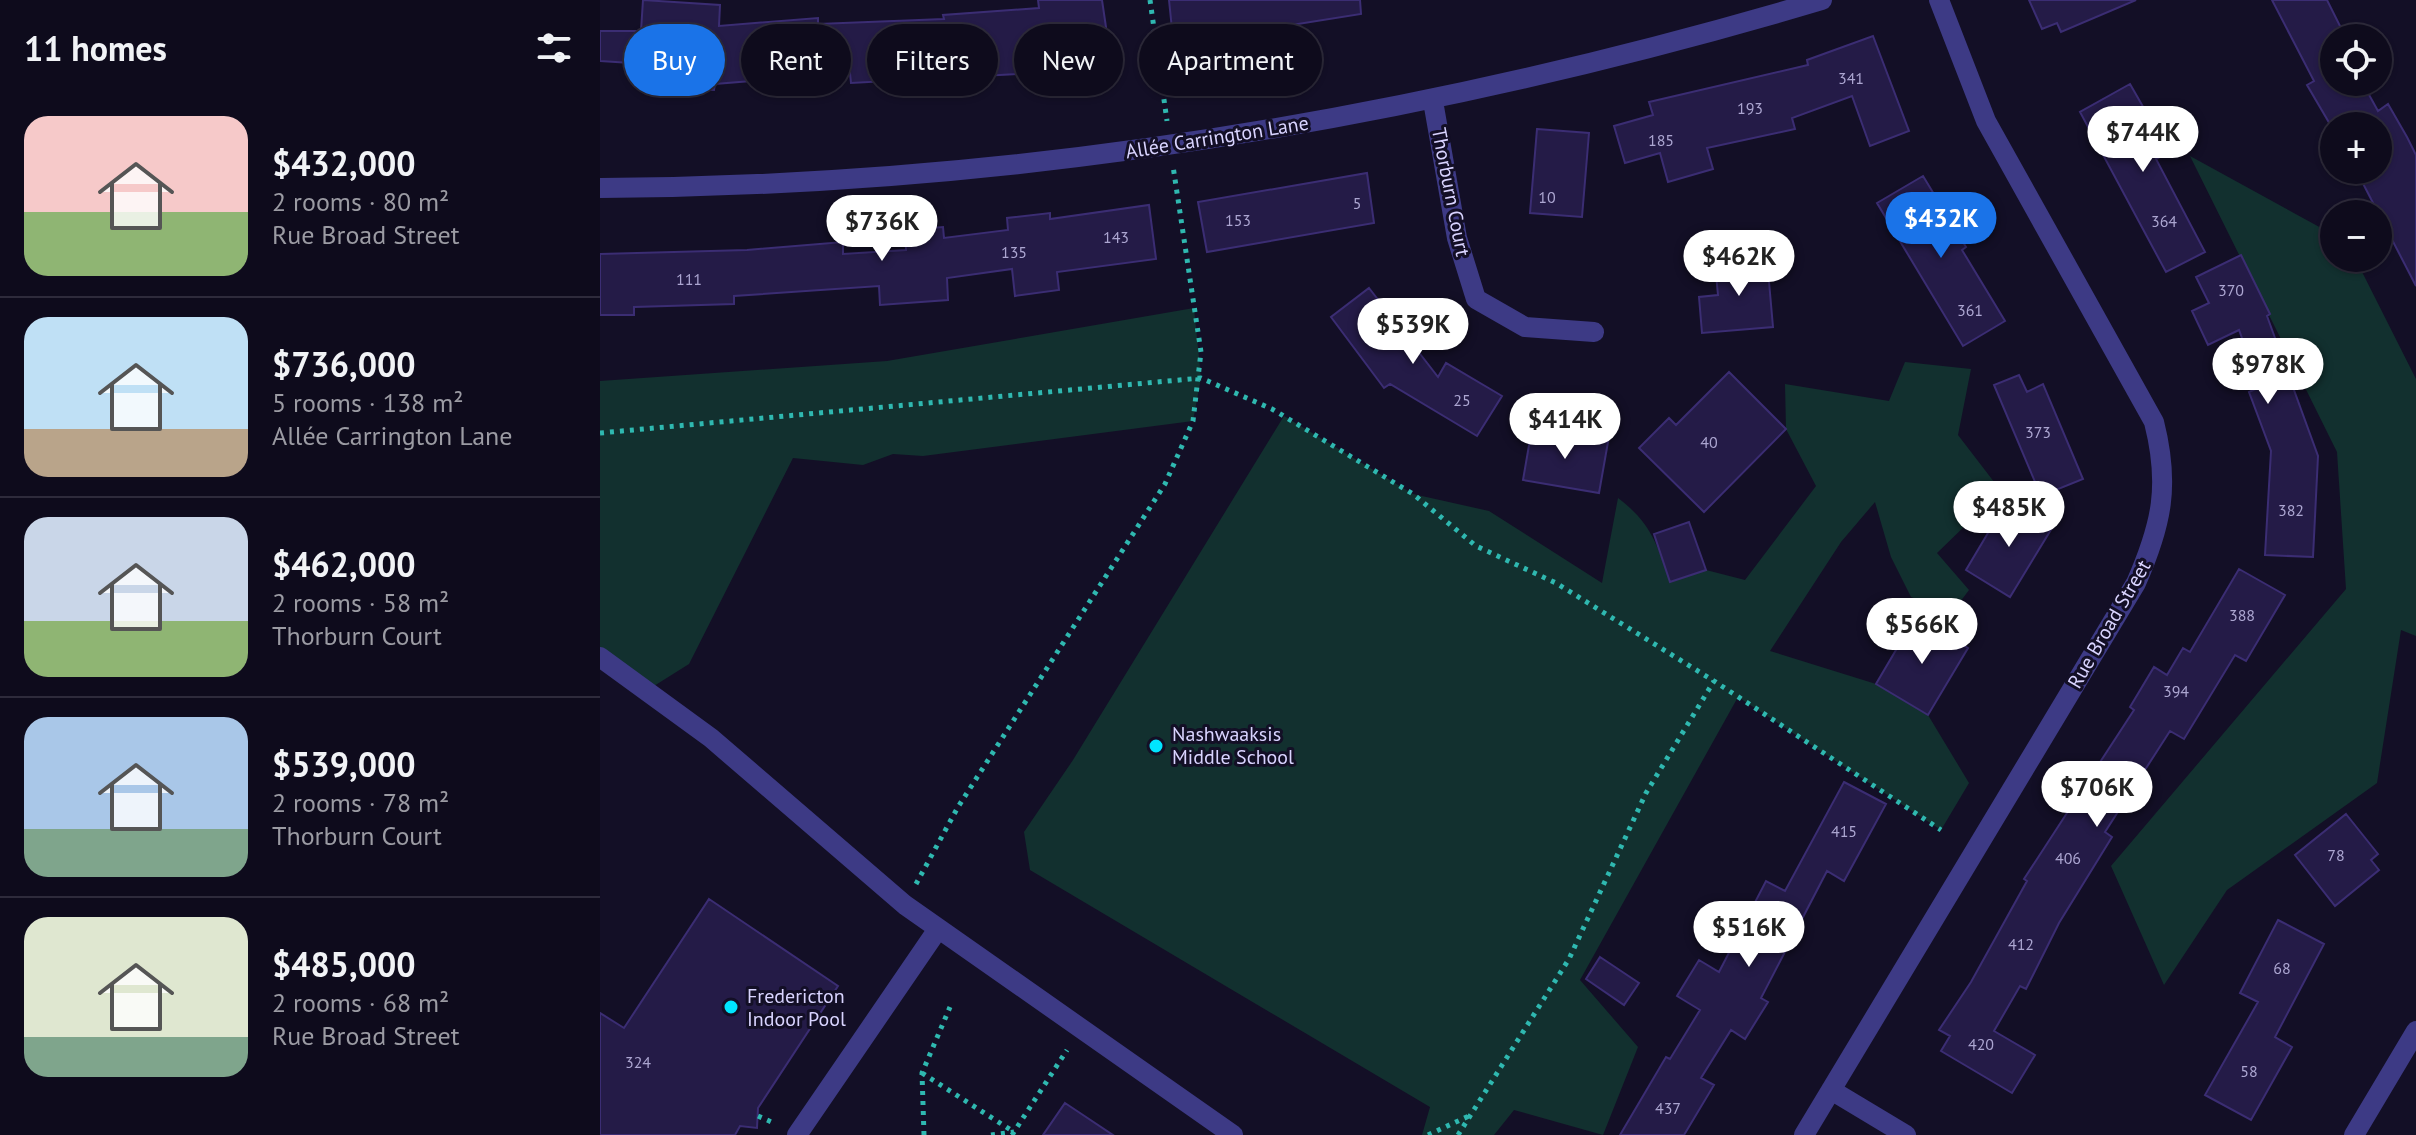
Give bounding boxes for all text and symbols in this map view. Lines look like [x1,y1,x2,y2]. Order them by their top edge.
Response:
chip: Buy [624,24,725,96]
chip: Rent [741,24,851,96]
chip: Filters [867,24,998,96]
chip: New [1014,24,1123,96]
chip: Apartment [1139,24,1322,96]
map controls [2320,24,2392,272]
button: locate [2320,24,2392,96]
text: 11 homes [24,26,167,70]
icon: filters [532,26,576,70]
house number: 341 [1838,68,1864,88]
house number: 193 [1737,98,1763,118]
pin: $744K [2087,106,2199,174]
street label: Allée Carrington Lane [1124,110,1310,164]
button: + [2320,112,2392,184]
text: $744K [2105,115,2181,148]
street label: Thorburn Court [1426,125,1476,259]
house number: 185 [1648,130,1674,150]
text: $432,000 [272,141,416,185]
icon: home [88,148,184,244]
text: 2 rooms · 80 m² [272,185,449,218]
house number: 10 [1538,187,1556,207]
pin: $432K [1885,192,1997,260]
house number: 5 [1353,193,1361,213]
pin: $736K [826,195,938,263]
button: − [2320,200,2392,272]
text: $432K [1903,201,1979,234]
text: $736K [844,204,920,237]
house number: 153 [1225,210,1251,230]
house number: 364 [2151,211,2177,231]
text: Rue Broad Street [272,218,460,251]
house number: 143 [1103,227,1129,247]
pin: $462K [1683,230,1795,298]
text: $462K [1701,239,1777,272]
house number: 135 [1001,242,1027,262]
house number: 111 [676,269,702,289]
house number: 370 [2218,280,2244,300]
pin: $539K [1357,298,1469,366]
house number: 361 [1957,300,1983,320]
text: $539K [1375,307,1451,340]
pin: $978K [2212,338,2324,406]
text: $736,000 [272,342,416,386]
text: $978K [2230,347,2306,380]
icon: home [88,349,184,445]
text: 5 rooms · 138 m² [272,386,464,419]
house number: 25 [1453,390,1471,410]
pin: $414K [1509,393,1621,461]
text: $414K [1527,402,1603,435]
text: Allée Carrington Lane [272,419,512,452]
house number: 373 [2025,422,2051,442]
house number: 40 [1700,432,1718,452]
pin: $485K [1953,481,2065,549]
text: $485K [1971,490,2047,523]
house number: 382 [2278,500,2304,520]
text: $462,000 [272,542,416,586]
icon: home [88,549,184,645]
street label: Rue Broad Street [2062,555,2156,693]
text: 2 rooms · 58 m² [272,586,449,619]
pin: $566K [1866,598,1978,666]
house number: 388 [2229,605,2255,625]
text: $566K [1884,607,1960,640]
text: Thorburn Court [272,619,442,652]
house number: 394 [2163,681,2189,701]
place label: Nashwaaksis Middle School [1172,721,1294,770]
marker: Nashwaaksis Middle School [1147,737,1165,755]
text: $539,000 [272,742,416,786]
icon: home [88,749,184,845]
pin: $706K [2041,761,2153,829]
text: $706K [2059,770,2135,803]
text: 2 rooms · 78 m² [272,786,449,819]
text: Thorburn Court [272,819,442,852]
house number: 415 [1831,821,1857,841]
house number: 78 [2327,845,2345,865]
house number: 406 [2055,848,2081,868]
pin: $516K [1693,901,1805,969]
text: $516K [1711,910,1787,943]
house number: 412 [2008,934,2034,954]
text: $485,000 [272,942,416,986]
icon: home [88,949,184,1045]
house number: 68 [2273,958,2291,978]
place label: Fredericton Indoor Pool [747,983,846,1032]
text: 2 rooms · 68 m² [272,986,449,1019]
marker: Fredericton Indoor Pool [722,998,740,1016]
text: Rue Broad Street [272,1019,460,1052]
house number: 420 [1968,1034,1994,1054]
house number: 324 [625,1052,651,1072]
house number: 58 [2240,1061,2258,1081]
house number: 437 [1655,1098,1681,1118]

